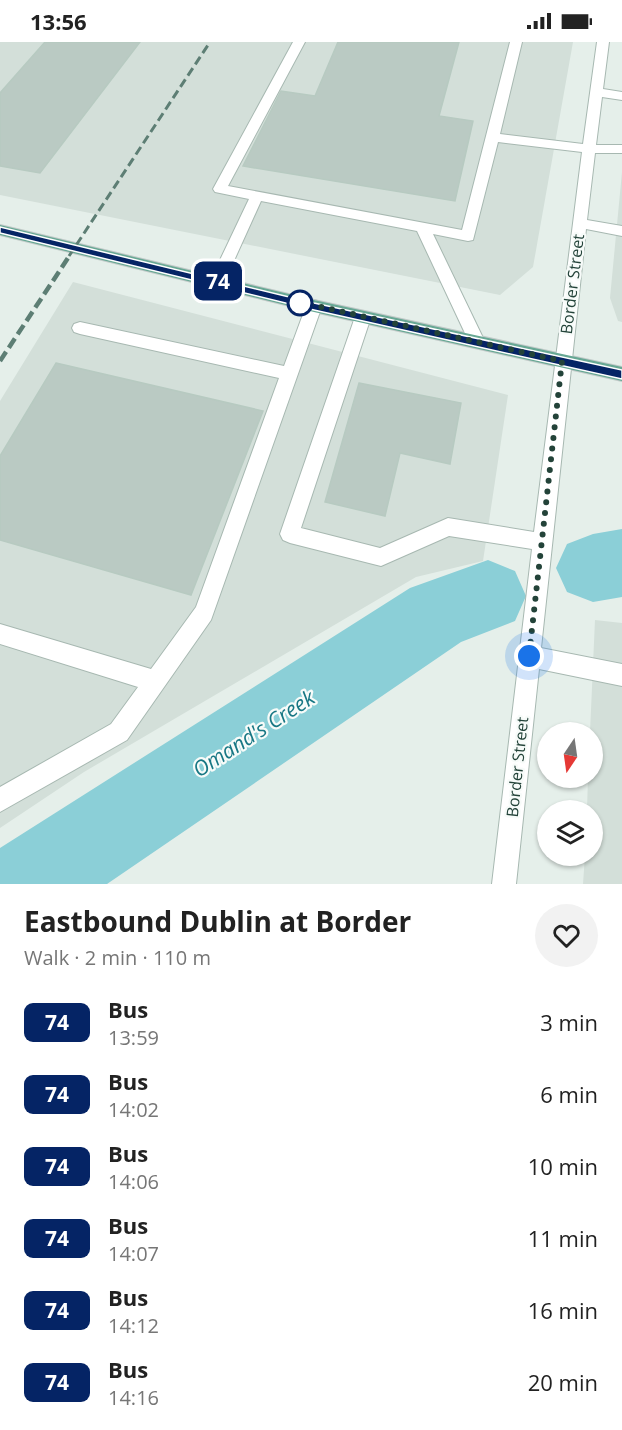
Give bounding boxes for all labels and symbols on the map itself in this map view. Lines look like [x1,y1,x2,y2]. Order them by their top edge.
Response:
street label: Border Street [555,232,589,335]
line badge: 74 [191,262,245,300]
unlabelled marker [287,290,313,316]
your location [514,641,544,671]
water label: Omand's Creek [187,683,321,783]
street label: Border Street [501,716,533,818]
north arrow [537,722,603,788]

